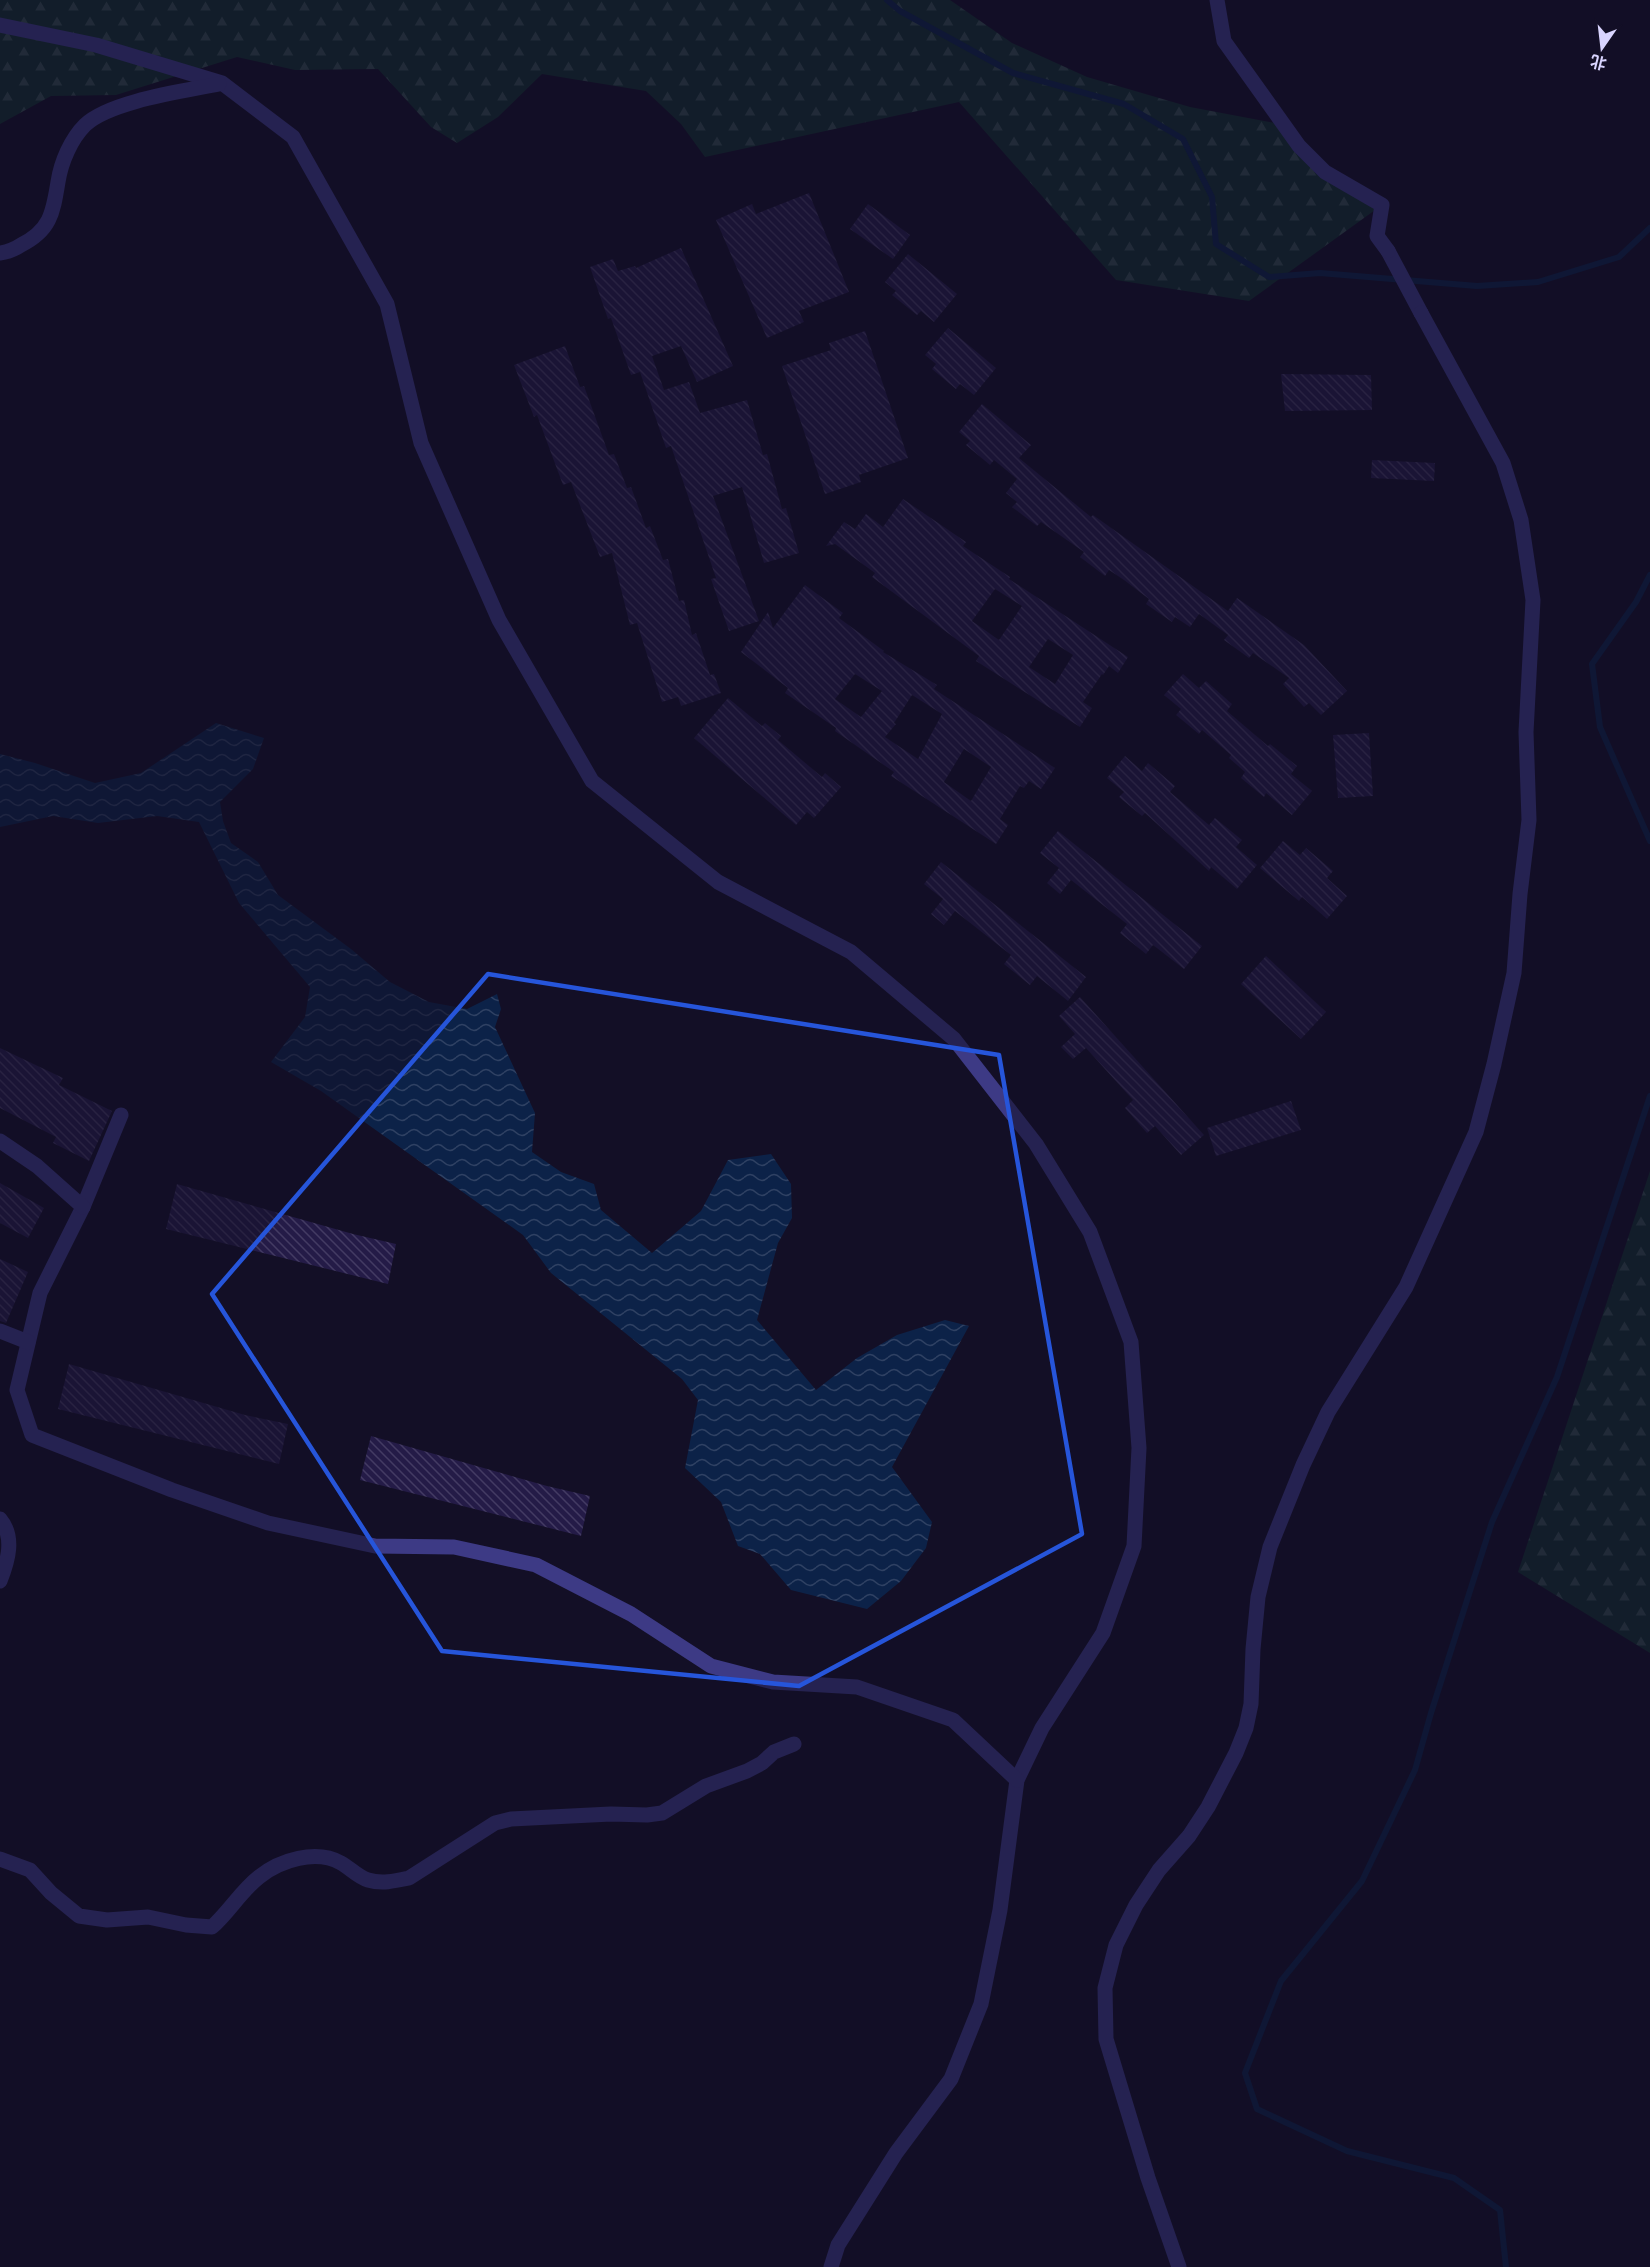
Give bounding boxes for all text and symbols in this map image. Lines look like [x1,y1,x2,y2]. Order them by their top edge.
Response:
north arrow [1572,18,1632,78]
text: 北 [1588,52,1608,73]

